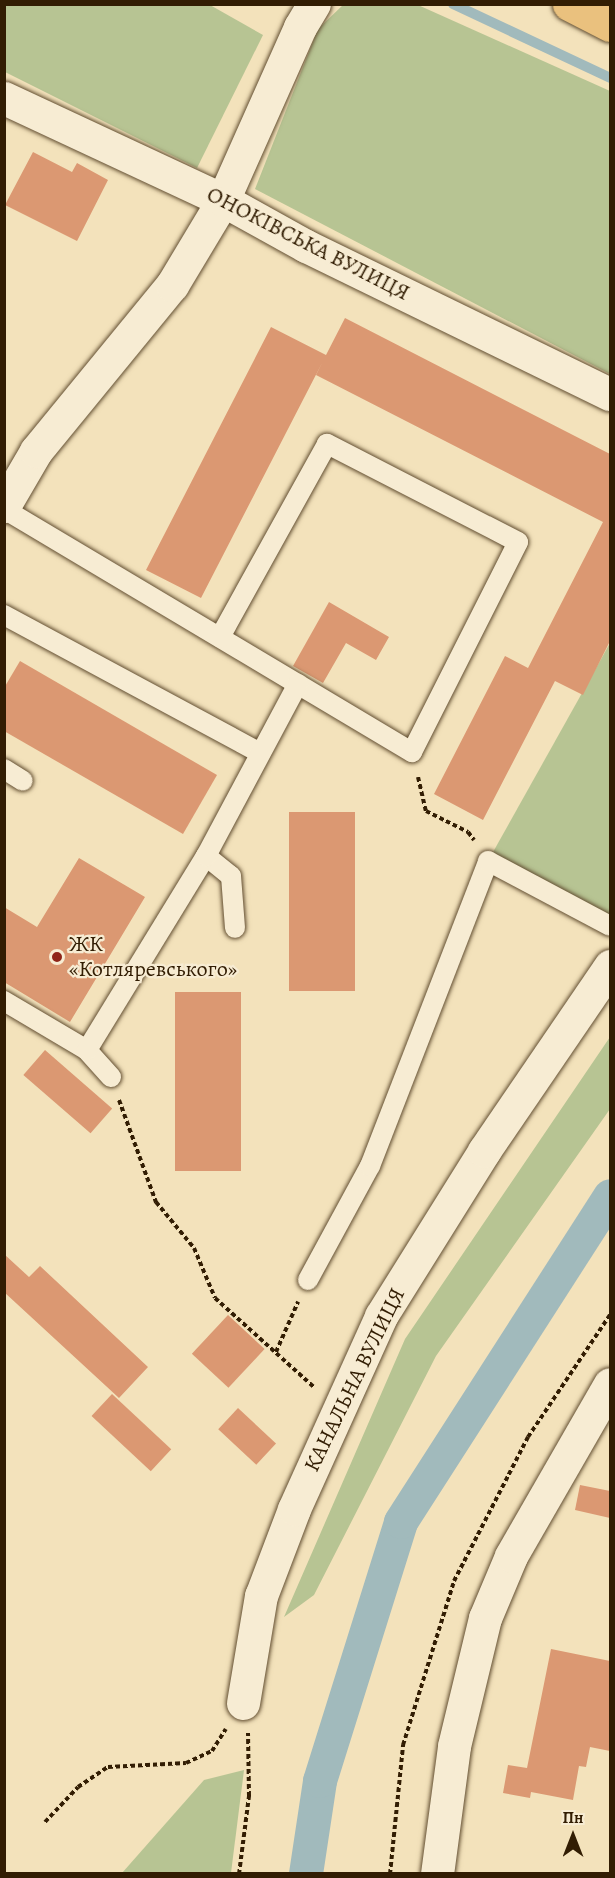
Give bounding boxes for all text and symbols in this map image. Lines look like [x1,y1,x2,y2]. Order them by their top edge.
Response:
street label: ОНОКІВСЬКА ВУЛИЦЯ [202,181,414,307]
place label: ЖК «Котляревського» [69,931,237,982]
marker: ЖК «Котляревського» [50,950,64,964]
street label: КАНАЛЬНА ВУЛИЦЯ [299,1284,411,1476]
north arrow [543,1806,603,1866]
text: Пн [563,1807,583,1829]

